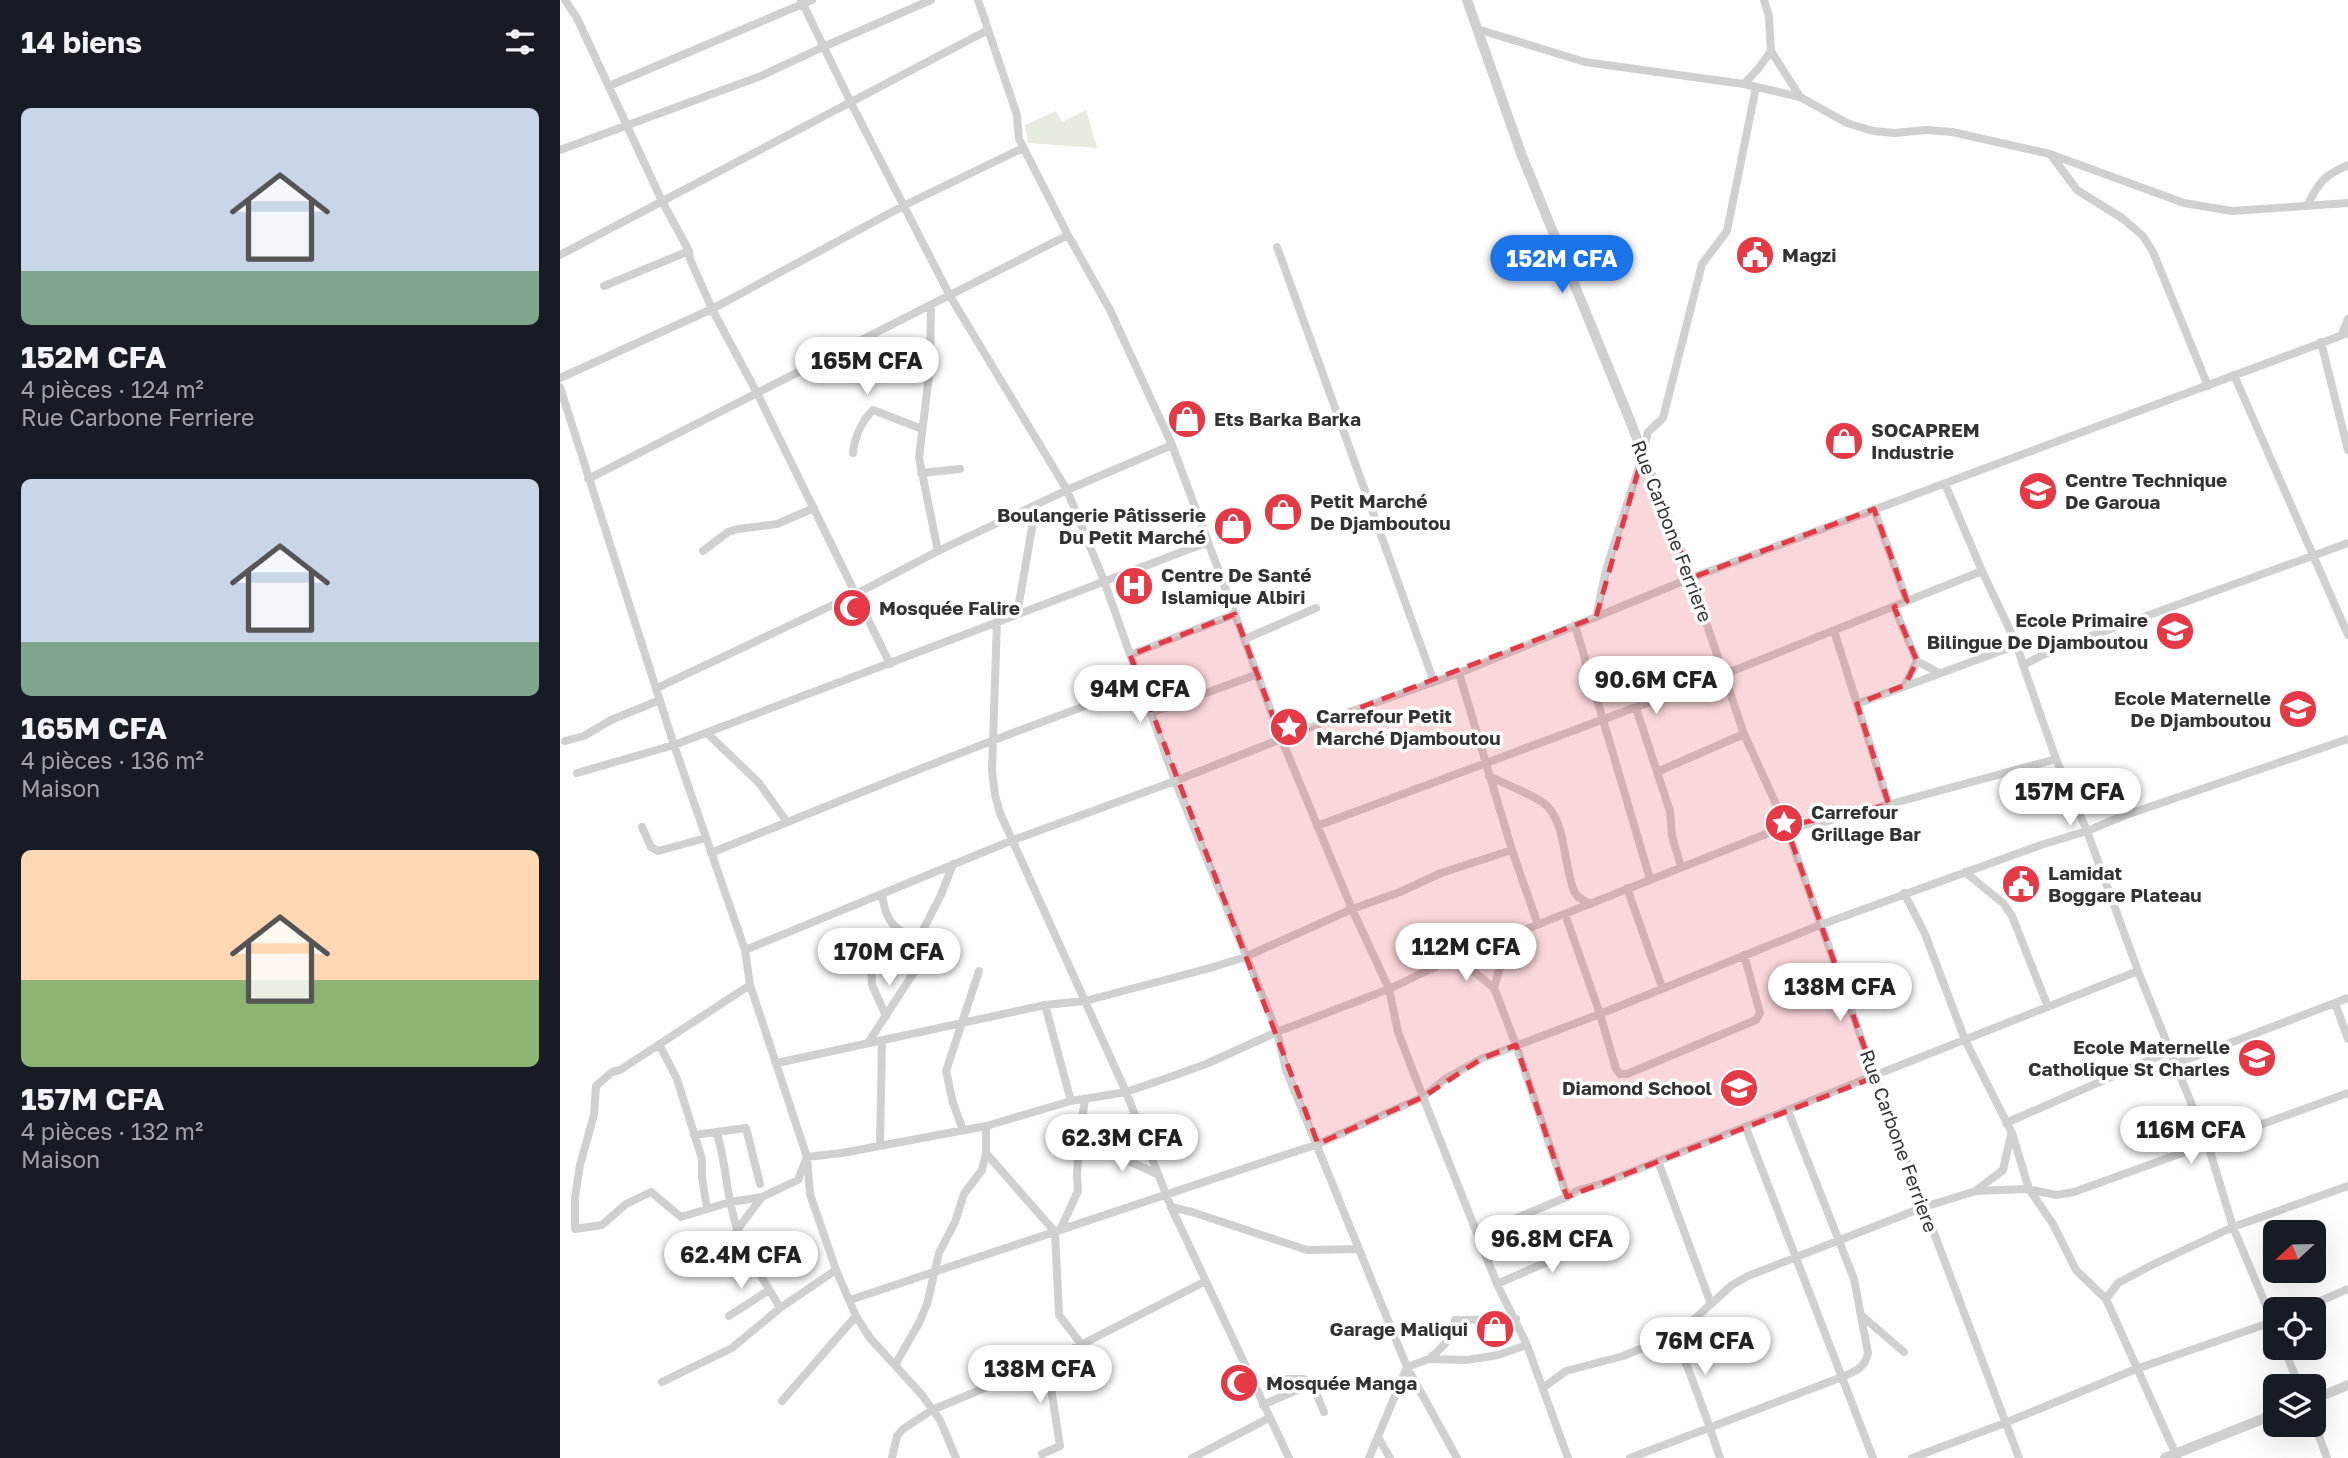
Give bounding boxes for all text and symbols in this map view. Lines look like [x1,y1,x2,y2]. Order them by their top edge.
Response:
icon: filters [501,23,539,61]
text: 14 biens [21,24,142,60]
icon: home [217,154,343,280]
public building icon: Magzi [1734,234,1776,276]
pin: 152M CFA [1490,236,1634,295]
place label: Magzi [1782,243,1837,266]
text: 152M CFA [1506,244,1618,272]
pin: 165M CFA [795,338,939,397]
text: 152M CFA [21,339,166,375]
text: 165M CFA [811,346,923,374]
text: 4 pièces · 124 m² [21,375,204,403]
shop icon: Ets Barka Barka [1166,398,1208,440]
text: Rue Carbone Ferriere [21,403,254,431]
place label: Ets Barka Barka [1214,407,1361,430]
place label: SOCAPREM Industrie [1871,418,1980,463]
shop icon: SOCAPREM Industrie [1823,420,1865,462]
street label: Rue Carbone Ferriere [1627,437,1718,625]
place label: Centre Technique De Garoua [2065,468,2227,513]
school or university icon: Centre Technique De Garoua [2017,470,2059,512]
place label: Petit Marché De Djamboutou [1310,489,1451,534]
shop icon: Petit Marché De Djamboutou [1262,491,1304,533]
place label: Boulangerie Pâtisserie Du Petit Marché [997,503,1206,548]
shop icon: Boulangerie Pâtisserie Du Petit Marché [1212,505,1254,547]
icon: home [217,525,343,651]
place label: Centre De Santé Islamique Albiri [1161,563,1311,608]
hospital icon: Centre De Santé Islamique Albiri [1113,565,1155,607]
mosque icon: Mosquée Falire [831,587,873,629]
place label: Mosquée Falire [879,596,1020,619]
place label: Ecole Primaire Bilingue De Djamboutou [1927,608,2148,653]
school or university icon: Ecole Primaire Bilingue De Djamboutou [2154,610,2196,652]
pin: 90.6M CFA [1576,656,1736,716]
text: 90.6M CFA [1595,665,1717,693]
pin: 94M CFA [1075,666,1205,725]
text: 94M CFA [1090,674,1190,702]
place label: Ecole Maternelle De Djamboutou [2114,686,2271,731]
school or university icon: Ecole Maternelle De Djamboutou [2277,688,2319,730]
place label: Carrefour Petit Marché Djamboutou [1316,704,1501,749]
place icon: Carrefour Petit Marché Djamboutou [1268,706,1310,748]
text: 165M CFA [21,710,167,746]
text: 4 pièces · 136 m² [21,746,204,774]
pin: 157M CFA [1998,768,2142,828]
text: Maison [21,774,100,802]
text: 157M CFA [2015,777,2125,805]
place label: Carrefour Grillage Bar [1811,800,1921,845]
place icon: Carrefour Grillage Bar [1763,802,1805,844]
place label: Lamidat Boggare Plateau [2048,861,2202,906]
public building icon: Lamidat Boggare Plateau [2000,863,2042,905]
icon: home [217,896,343,1022]
pin: 112M CFA [1394,923,1538,983]
pin: 170M CFA [817,928,961,988]
text: 112M CFA [1411,932,1521,960]
text: 170M CFA [834,937,944,965]
pin: 138M CFA [1768,964,1912,1023]
text: 138M CFA [1784,972,1896,1000]
place label: Ecole Maternelle Catholique St Charles [2028,1035,2230,1080]
school or university icon: Ecole Maternelle Catholique St Charles [2236,1037,2278,1079]
street label: Rue Carbone Ferriere [1856,1046,1943,1235]
school or university icon: Diamond School [1718,1067,1760,1109]
place label: Diamond School [1562,1076,1712,1099]
text: 157M CFA [21,1081,164,1117]
pin: 116M CFA [2119,1106,2263,1166]
pin: 62.3M CFA [1042,1114,1202,1174]
text: 116M CFA [2136,1115,2246,1143]
text: 4 pièces · 132 m² [21,1117,203,1145]
text: 62.3M CFA [1061,1123,1183,1151]
text: Maison [21,1145,100,1173]
pin: 96.8M CFA [1472,1216,1632,1275]
north arrow [2263,1220,2326,1283]
map controls [2263,1220,2326,1437]
text: 96.8M CFA [1491,1224,1613,1252]
pin: 62.4M CFA [661,1232,821,1291]
text: 62.4M CFA [680,1240,802,1268]
button: locate [2263,1297,2326,1360]
shop icon: Garage Maliqui [1474,1308,1516,1350]
place label: Garage Maliqui [1330,1317,1468,1340]
pin: 76M CFA [1640,1318,1770,1377]
text: 76M CFA [1656,1326,1754,1354]
pin: 138M CFA [968,1346,1112,1405]
text: 138M CFA [984,1354,1096,1382]
mosque icon: Mosquée Manga [1218,1362,1260,1404]
place label: Mosquée Manga [1266,1371,1417,1394]
button: layers [2263,1374,2326,1437]

